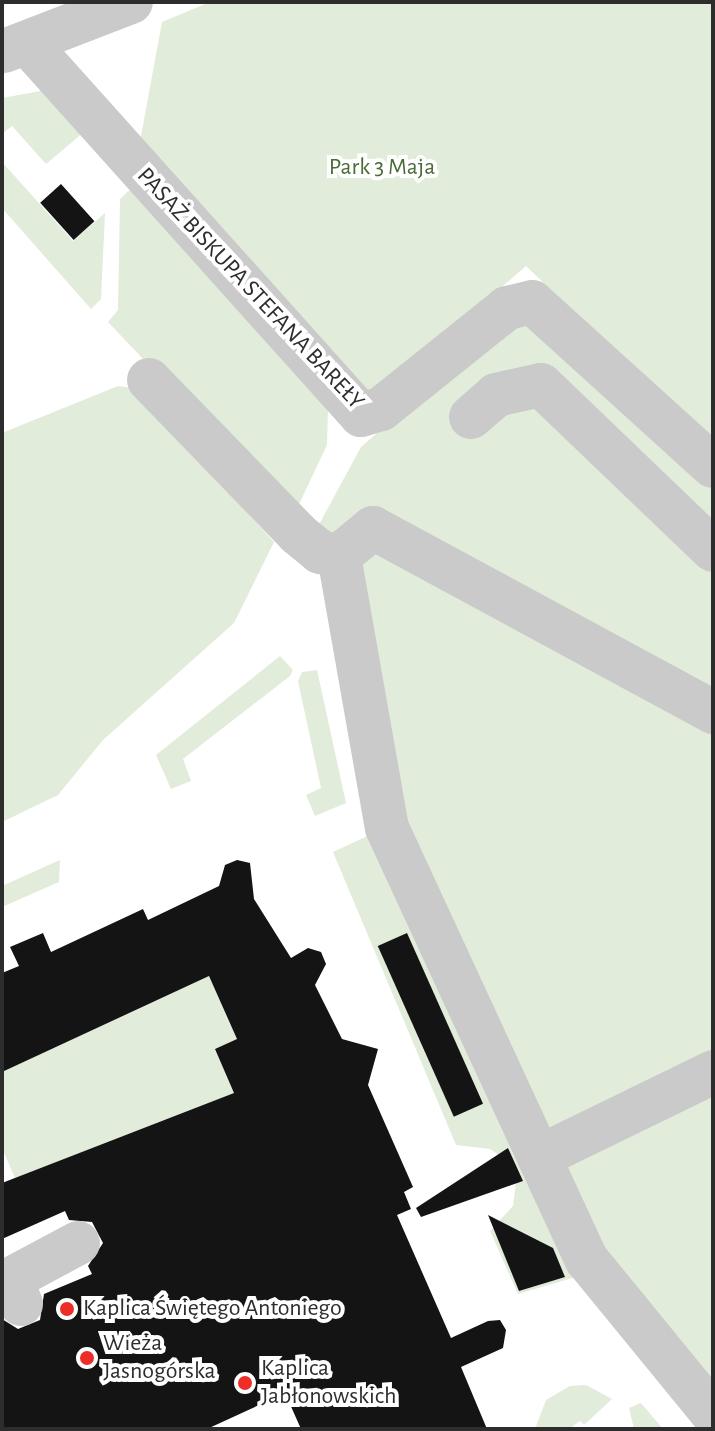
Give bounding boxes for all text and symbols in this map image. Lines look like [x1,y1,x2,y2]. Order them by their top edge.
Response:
park label: Park 3 Maja [329,154,435,182]
street label: PASAŻ BISKUPA STEFANA BAREŁY [130,162,370,416]
place label: Kaplica Świętego Antoniego [83,1295,342,1323]
marker: Kaplica Świętego Antoniego [58,1300,76,1318]
place label: Wieża Jasnogórska [103,1330,216,1386]
marker: Wieża Jasnogórska [78,1349,96,1367]
place label: Kaplica Jabłonowskich [261,1355,397,1411]
marker: Kaplica Jabłonowskich [236,1374,254,1392]

